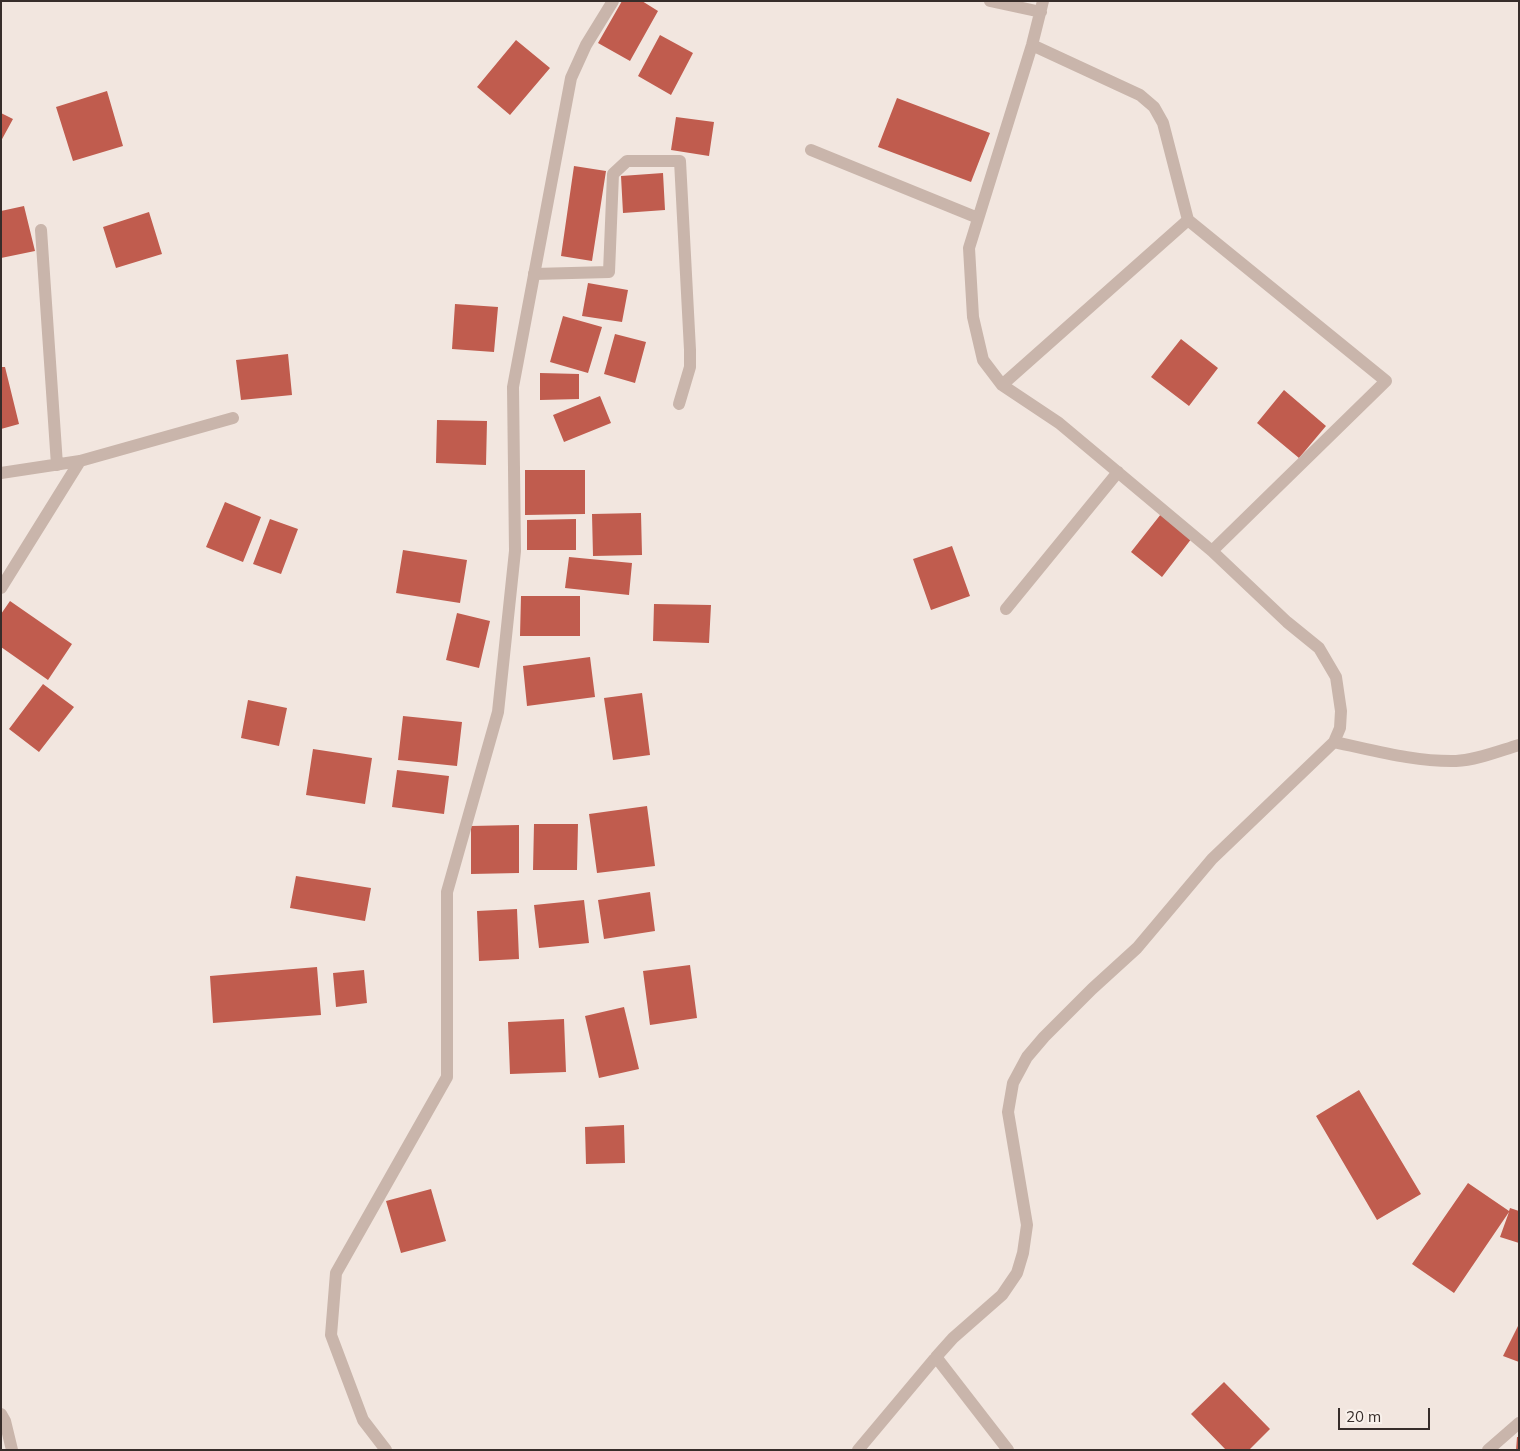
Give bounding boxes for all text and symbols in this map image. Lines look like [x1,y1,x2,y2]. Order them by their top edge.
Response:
scale bar [1340,1398,1432,1430]
text: 20 m [1346,1407,1381,1426]

